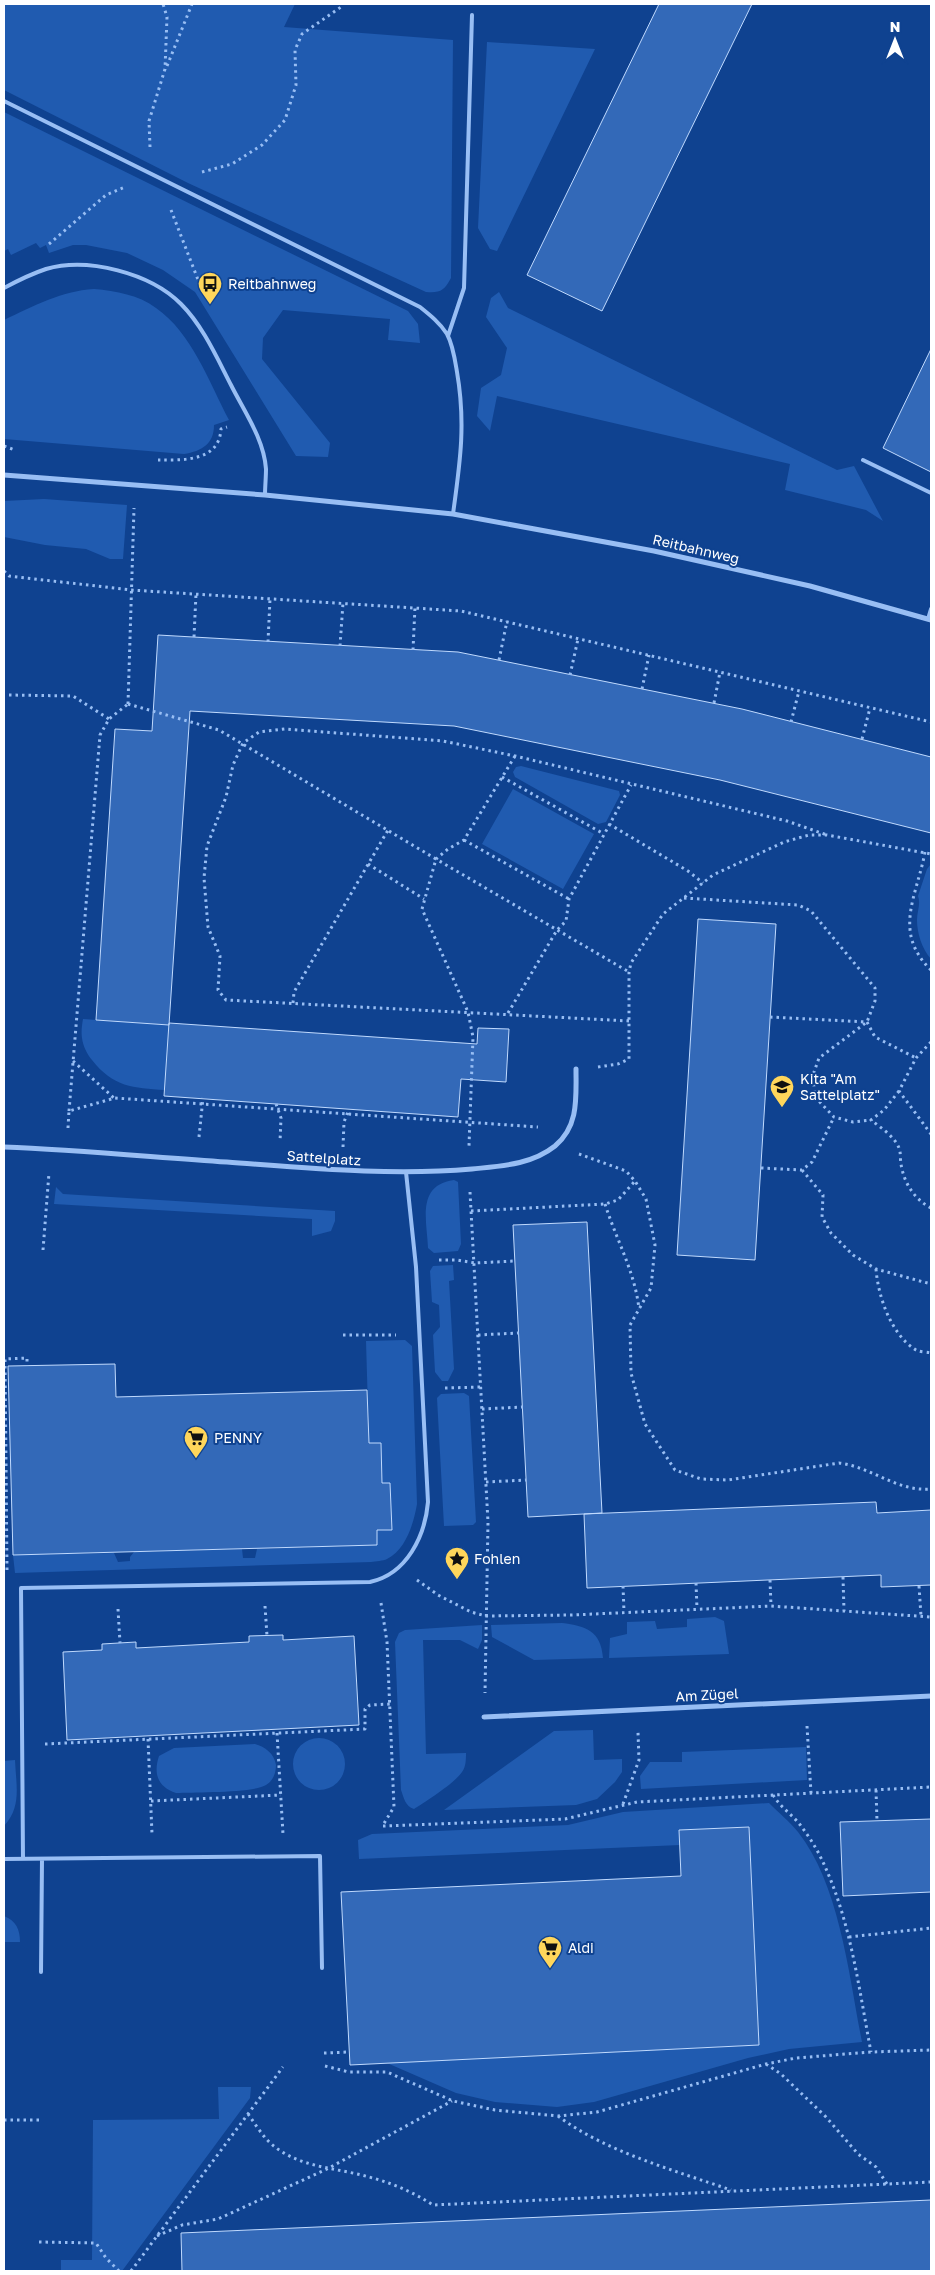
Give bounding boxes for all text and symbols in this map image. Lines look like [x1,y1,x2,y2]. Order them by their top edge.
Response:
north arrow [870,15,920,65]
text: N [890,18,900,35]
bus stop icon: Reitbahnweg [197,271,223,305]
place label: Reitbahnweg [228,275,316,292]
street label: Reitbahnweg [651,530,741,567]
place label: Kita "Am Sattelplatz" [800,1070,880,1103]
school or university icon: Kita "Am Sattelplatz" [769,1074,795,1108]
street label: Sattelplatz [286,1146,362,1169]
supermarket icon: PENNY [183,1425,209,1459]
place label: PENNY [214,1429,262,1446]
place icon: Fohlen [444,1546,470,1580]
place label: Fohlen [474,1550,520,1567]
street label: Am Zügel [675,1684,739,1705]
supermarket icon: Aldi [537,1935,563,1969]
place label: Aldi [568,1939,594,1956]

